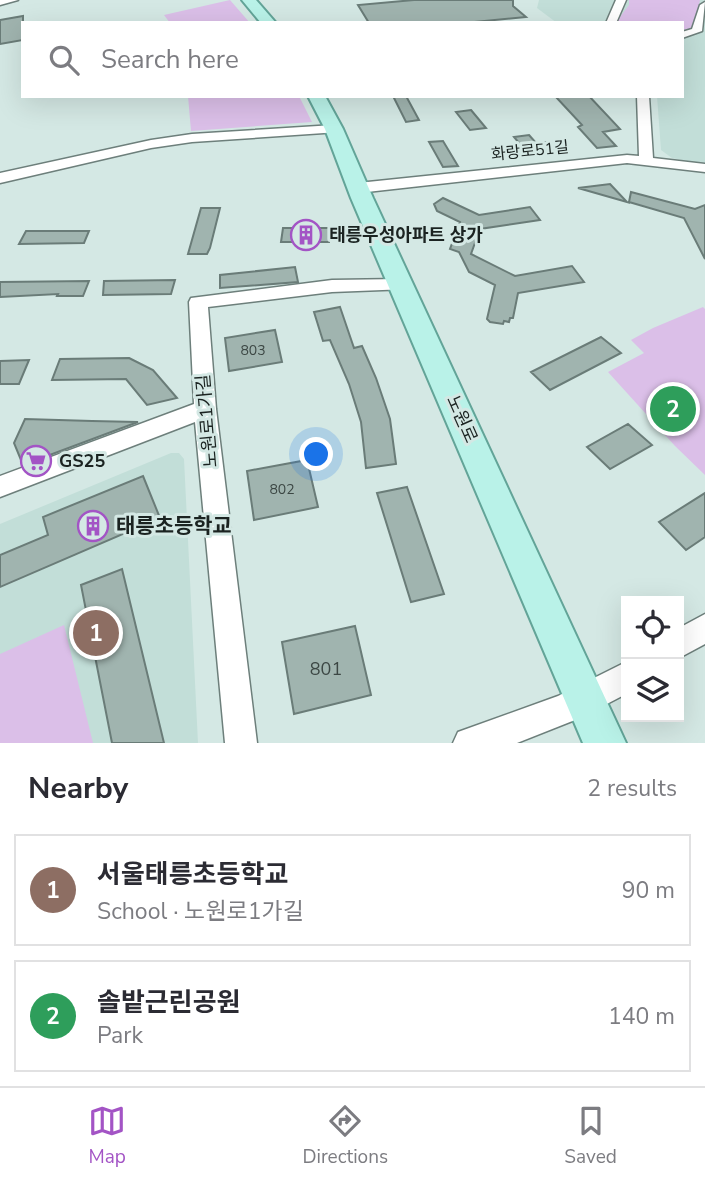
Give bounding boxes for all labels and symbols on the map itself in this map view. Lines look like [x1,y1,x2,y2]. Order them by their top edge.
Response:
street label: 화랑로51길 [490,136,570,166]
building icon: 태릉우성아파트 상가 [289,218,323,252]
place label: 태릉우성아파트 상가 [329,223,483,247]
house number: 803 [240,341,266,360]
street label: 노원로1가길 [191,373,223,469]
pin: 2 [650,383,696,435]
street label: 노원로 [441,391,483,447]
your location [299,437,333,471]
supermarket icon: GS25 [19,444,53,478]
place label: GS25 [59,449,105,473]
house number: 802 [269,480,295,499]
building icon: 태릉초등학교 [76,509,110,543]
place label: 태릉초등학교 [116,512,232,540]
pin: 1 [73,607,119,659]
house number: 801 [310,657,342,681]

